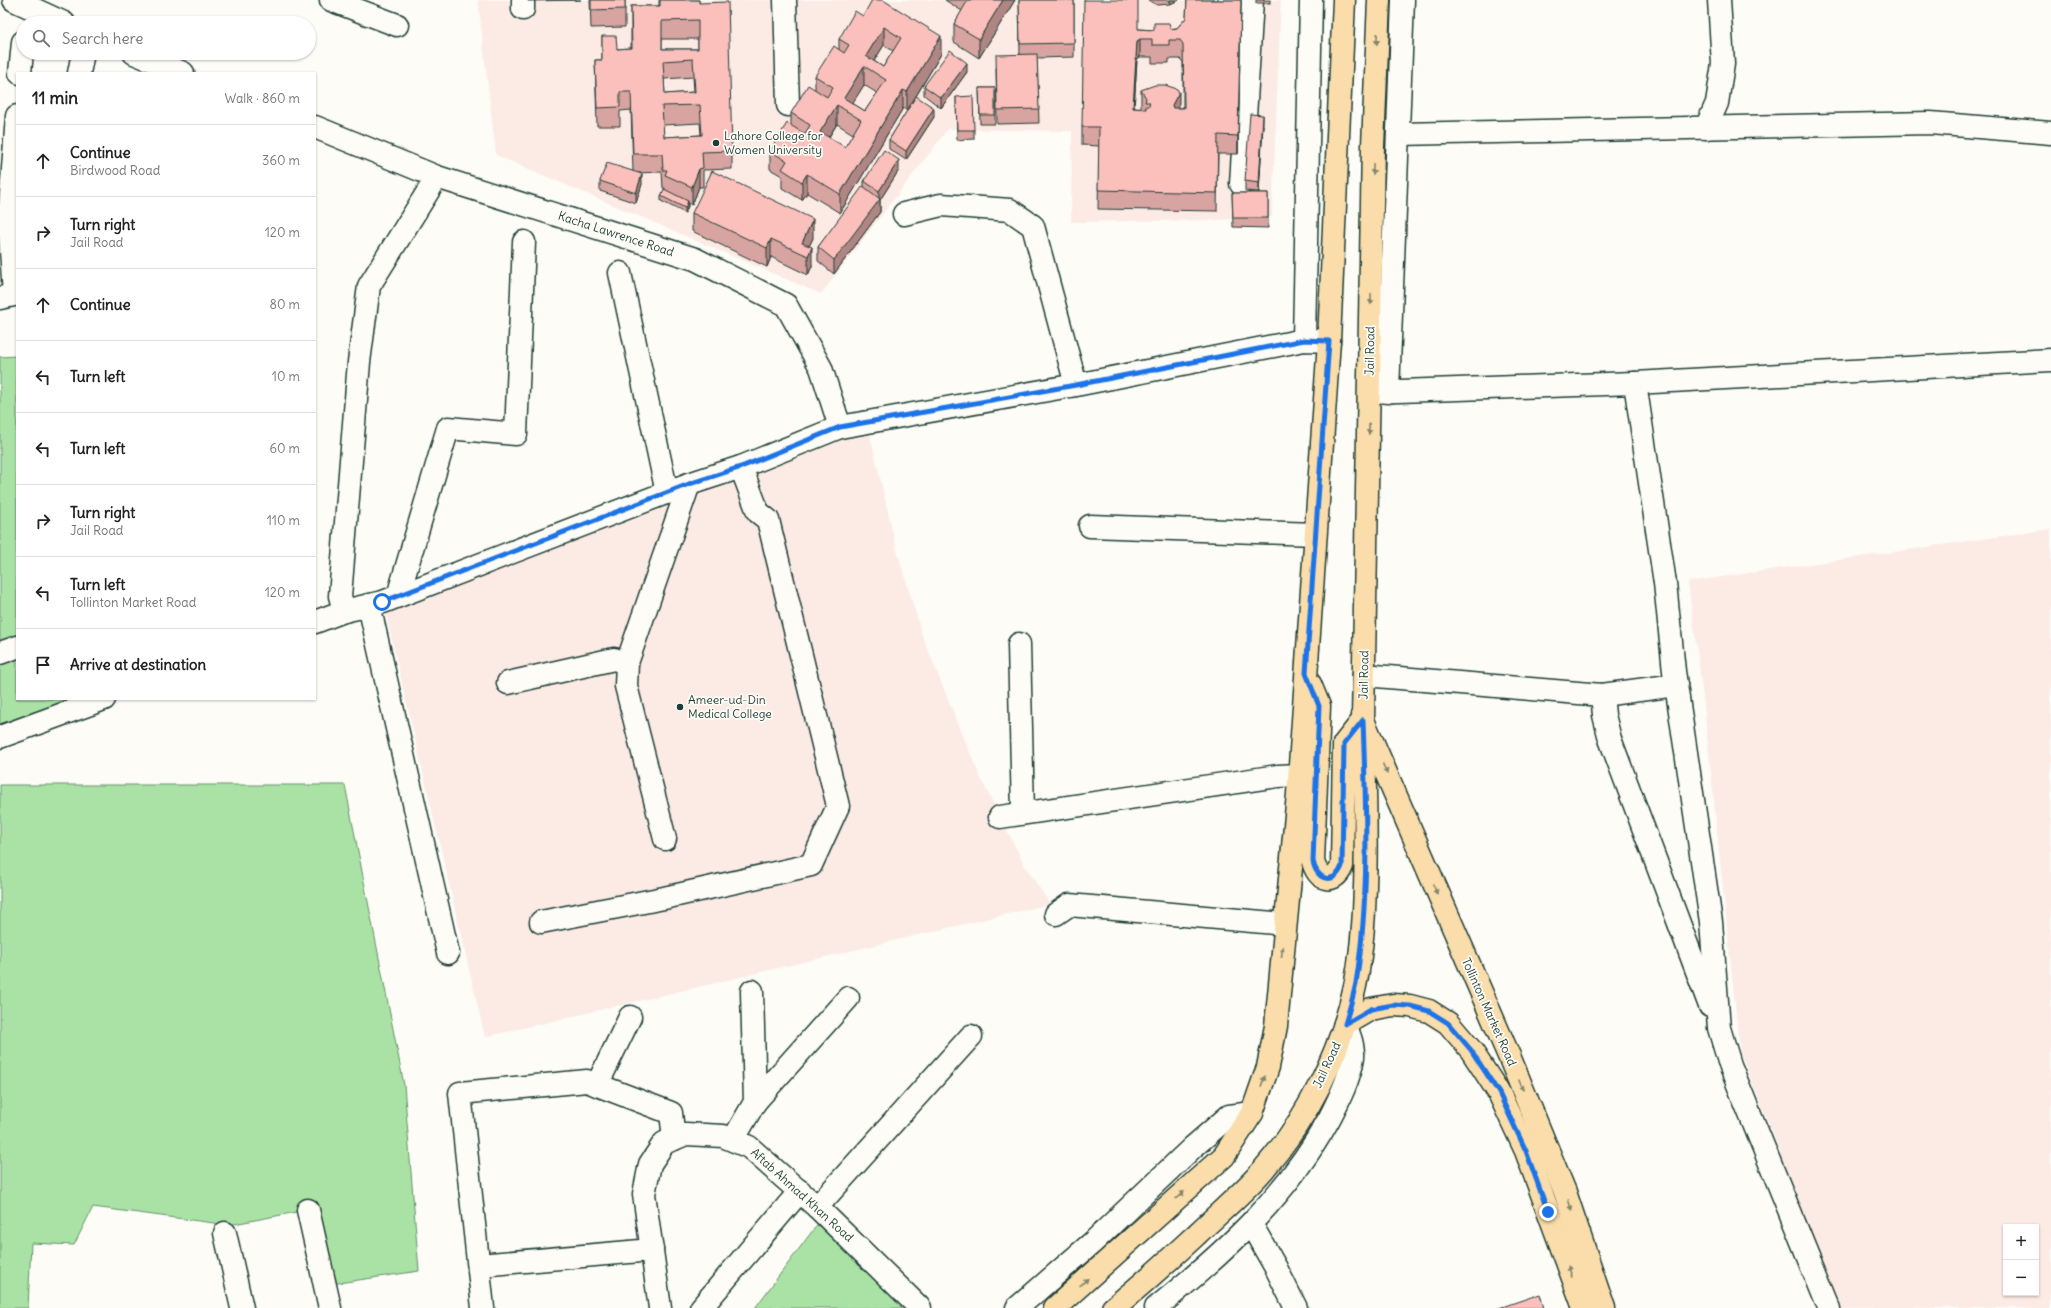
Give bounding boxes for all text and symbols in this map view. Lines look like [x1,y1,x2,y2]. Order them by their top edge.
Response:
search box [16,16,316,60]
icon: search [30,27,52,49]
text: Search here [62,29,143,48]
one-way arrow [1374,33,1380,46]
text: 11 min [32,87,78,109]
text: Walk · 860 m [225,90,300,107]
place label: Lahore College for Women University [724,128,823,157]
marker: Lahore College for Women University [711,138,721,148]
text: Continue [70,143,131,162]
icon: ahead [32,150,54,172]
text: 360 m [262,152,300,169]
text: Birdwood Road [70,162,160,179]
one-way arrow [1370,163,1376,176]
street label: Kacha Lawrence Road [556,208,676,259]
text: Turn right [70,215,135,234]
icon: right [32,222,54,244]
text: 120 m [265,224,300,241]
text: Jail Road [70,234,123,251]
one-way arrow [1368,293,1374,306]
icon: ahead [32,294,54,316]
text: Continue [70,295,131,314]
text: 80 m [269,296,300,313]
street label: Jail Road [1362,326,1377,376]
icon: left [32,366,54,388]
text: Turn left [70,367,125,386]
text: 10 m [272,368,300,385]
one-way arrow [1366,423,1372,436]
icon: left [32,438,54,460]
text: Turn left [70,439,125,458]
text: 60 m [269,440,300,457]
text: Turn right [70,503,135,522]
icon: right [32,510,54,532]
text: 110 m [267,512,300,529]
text: Jail Road [70,522,123,539]
text: Turn left [70,575,125,594]
icon: left [32,582,54,604]
text: 120 m [265,584,300,601]
route start [373,593,391,611]
text: Tollinton Market Road [70,594,196,611]
street label: Jail Road [1356,650,1371,700]
icon: arrive [32,654,54,676]
text: Arrive at destination [70,655,206,674]
place label: Ameer-ud-Din Medical College [688,692,772,721]
marker: Ameer-ud-Din Medical College [675,702,685,712]
one-way arrow [1381,763,1388,775]
one-way arrow [1432,883,1438,894]
one-way arrow [1279,946,1286,958]
street label: Tollinton Market Road [1459,955,1520,1068]
street label: Jail Road [1309,1039,1344,1090]
one-way arrow [1261,1074,1267,1086]
one-way arrow [1518,1079,1524,1091]
street label: Aftab Ahmad Khan Road [748,1145,857,1245]
one-way arrow [1175,1190,1185,1200]
one-way arrow [1567,1200,1573,1212]
route end [1539,1203,1557,1221]
map controls [2003,1224,2039,1296]
button: + [2003,1224,2039,1260]
button: − [2003,1260,2039,1296]
one-way arrow [1567,1265,1573,1277]
one-way arrow [1079,1278,1088,1287]

